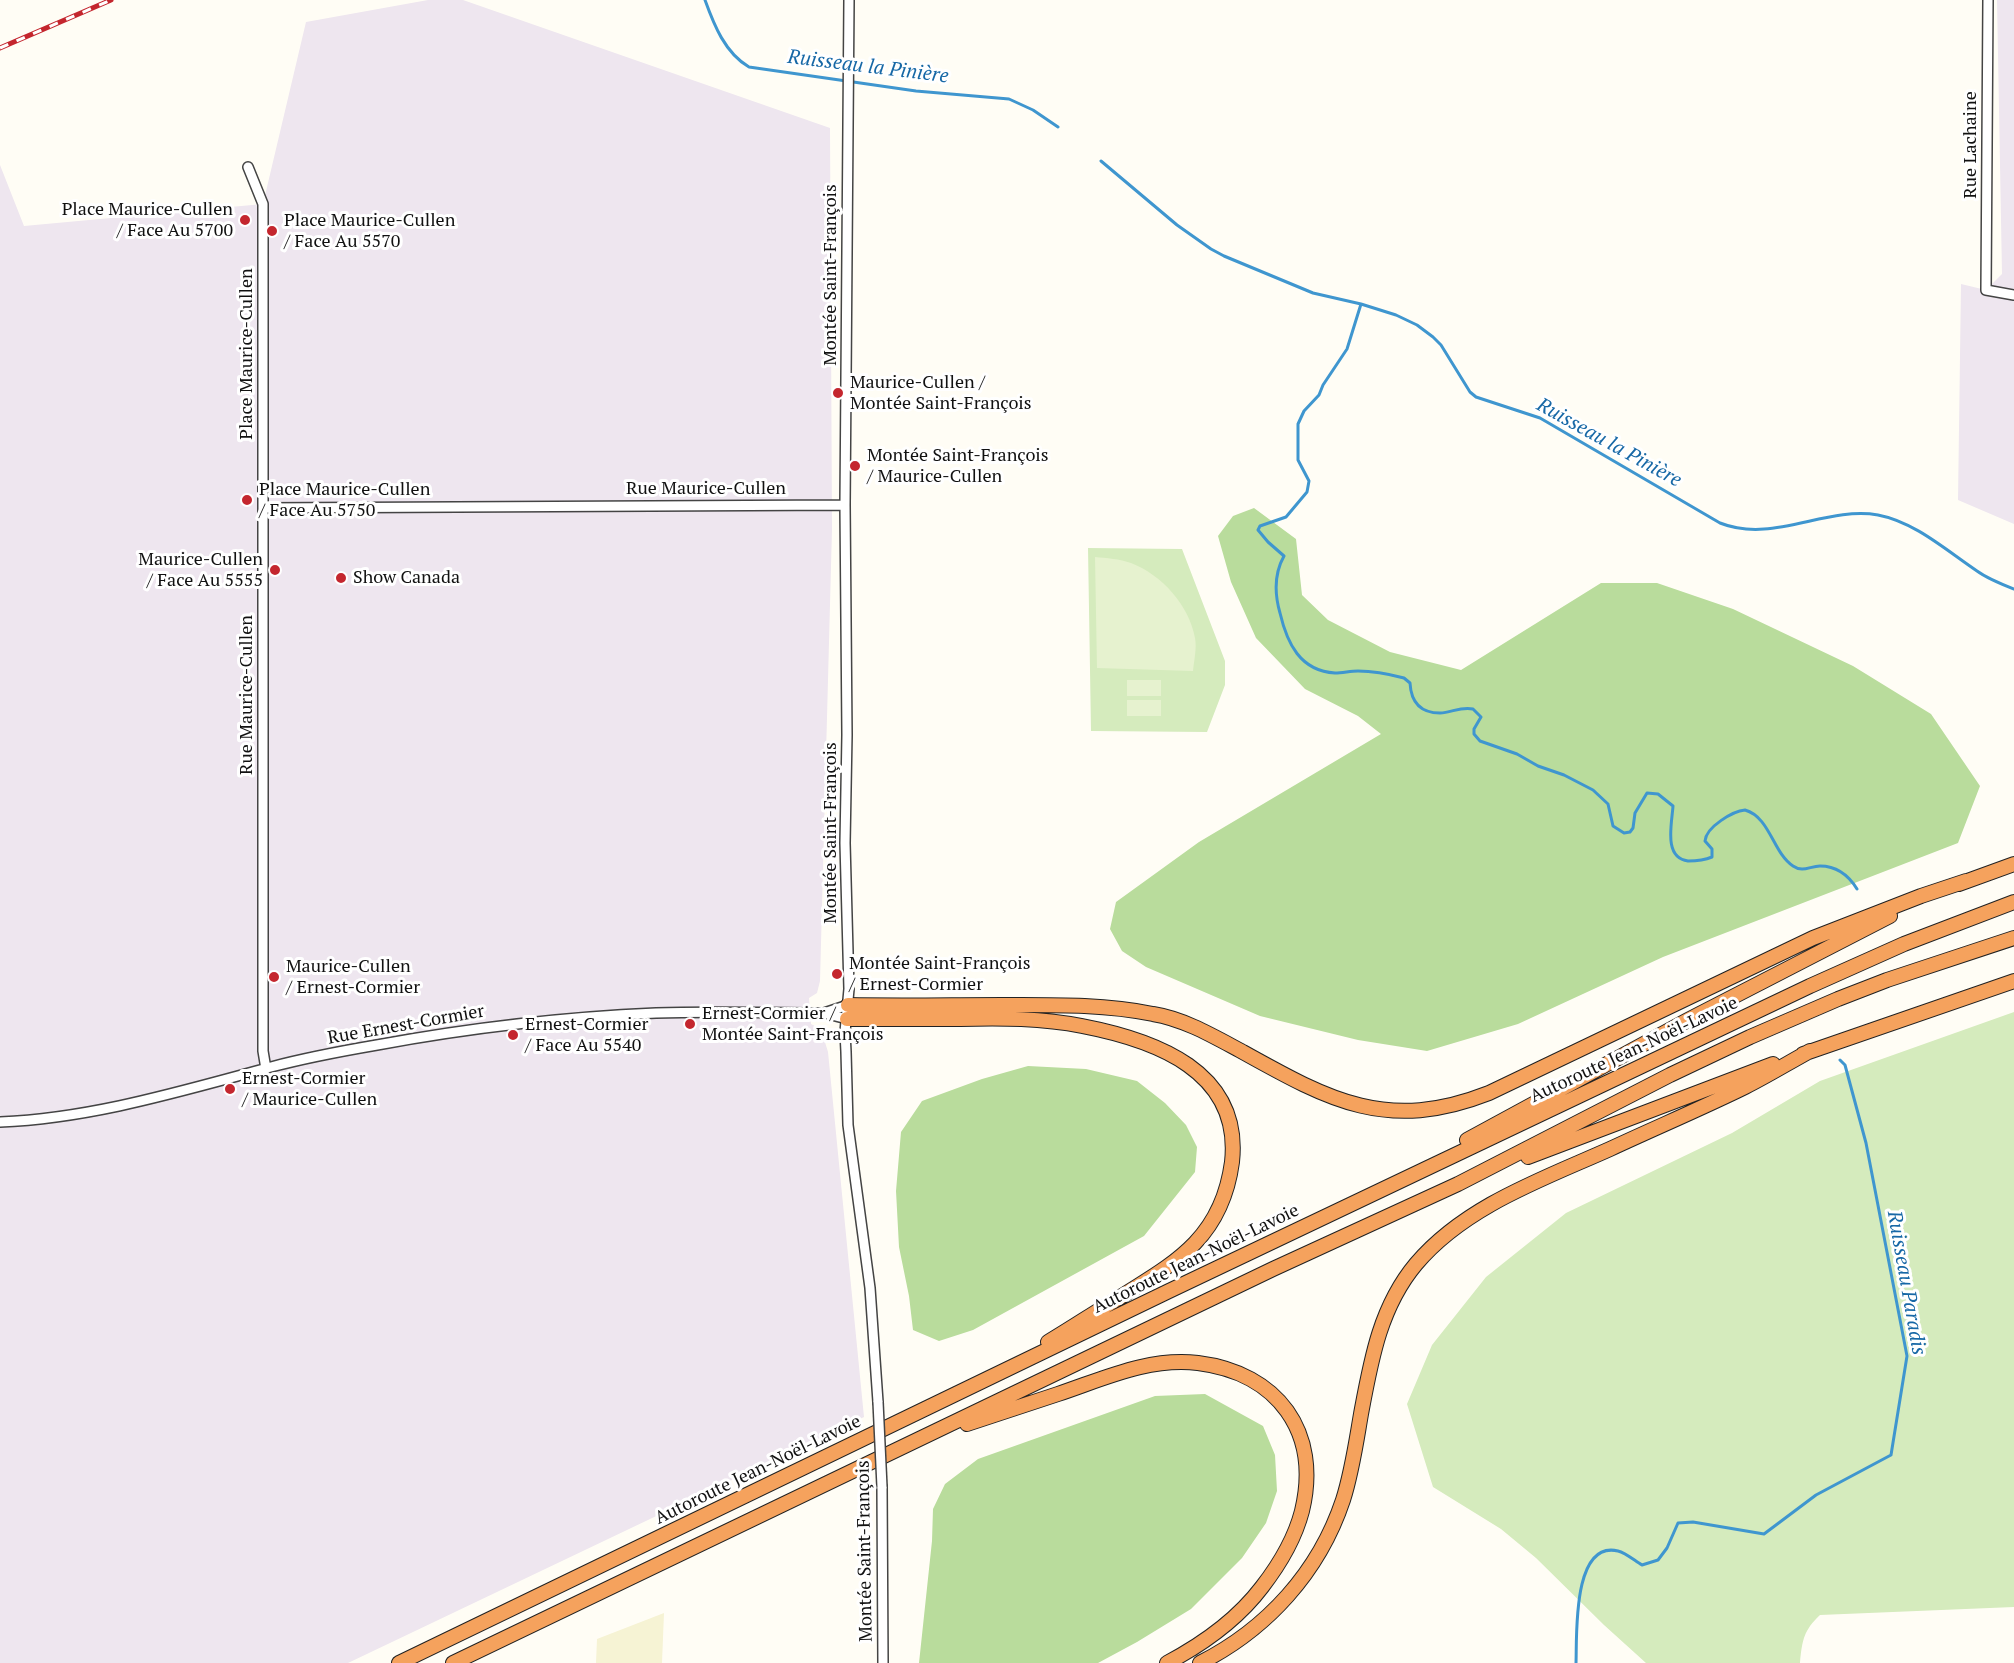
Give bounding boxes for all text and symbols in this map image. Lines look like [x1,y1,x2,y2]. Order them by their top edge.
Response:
water label: Ruisseau la Pinière [786,45,950,89]
street label: Rue Lachaine [1960,91,1982,199]
street label: Montée Saint-François [820,184,842,366]
place label: Place Maurice-Cullen / Face Au 5700 [62,199,233,242]
place label: Place Maurice-Cullen / Face Au 5570 [284,210,455,252]
marker: Place Maurice-Cullen / Face Au 5700 [238,213,252,227]
marker: Place Maurice-Cullen / Face Au 5570 [265,224,279,238]
street label: Place Maurice-Cullen [236,268,258,440]
place label: Maurice-Cullen / Montée Saint-François [850,372,1032,415]
marker: Maurice-Cullen / Montée Saint-François [831,386,845,400]
water label: Ruisseau la Pinière [1532,393,1686,493]
place label: Montée Saint-François / Maurice-Cullen [867,445,1049,488]
marker: Montée Saint-François / Maurice-Cullen [848,459,862,473]
street label: Rue Maurice-Cullen [626,478,786,500]
place label: Place Maurice-Cullen / Face Au 5750 [259,479,430,522]
marker: Place Maurice-Cullen / Face Au 5750 [240,493,254,507]
place label: Maurice-Cullen / Face Au 5555 [138,549,263,592]
marker: Maurice-Cullen / Face Au 5555 [268,563,282,577]
place label: Show Canada [353,567,460,589]
marker: Show Canada [334,571,348,585]
street label: Rue Maurice-Cullen [236,615,258,775]
street label: Montée Saint-François [820,742,842,924]
place label: Montée Saint-François / Ernest-Cormier [849,953,1031,996]
place label: Maurice-Cullen / Ernest-Cormier [286,956,420,998]
marker: Montée Saint-François / Ernest-Cormier [830,967,844,981]
marker: Maurice-Cullen / Ernest-Cormier [267,970,281,984]
street label: Autoroute Jean-Noël-Lavoie [1527,992,1741,1108]
street label: Rue Ernest-Cormier [326,1001,486,1049]
place label: Ernest-Cormier / Montée Saint-François [702,1003,884,1046]
place label: Ernest-Cormier / Face Au 5540 [525,1014,648,1056]
marker: Ernest-Cormier / Montée Saint-François [683,1017,697,1031]
marker: Ernest-Cormier / Face Au 5540 [506,1028,520,1042]
place label: Ernest-Cormier / Maurice-Cullen [242,1068,377,1110]
marker: Ernest-Cormier / Maurice-Cullen [223,1082,237,1096]
street label: Autoroute Jean-Noël-Lavoie [1089,1200,1303,1318]
water label: Ruisseau Paradis [1881,1209,1931,1357]
street label: Autoroute Jean-Noël-Lavoie [651,1411,865,1529]
street label: Montée Saint-François [853,1460,877,1642]

